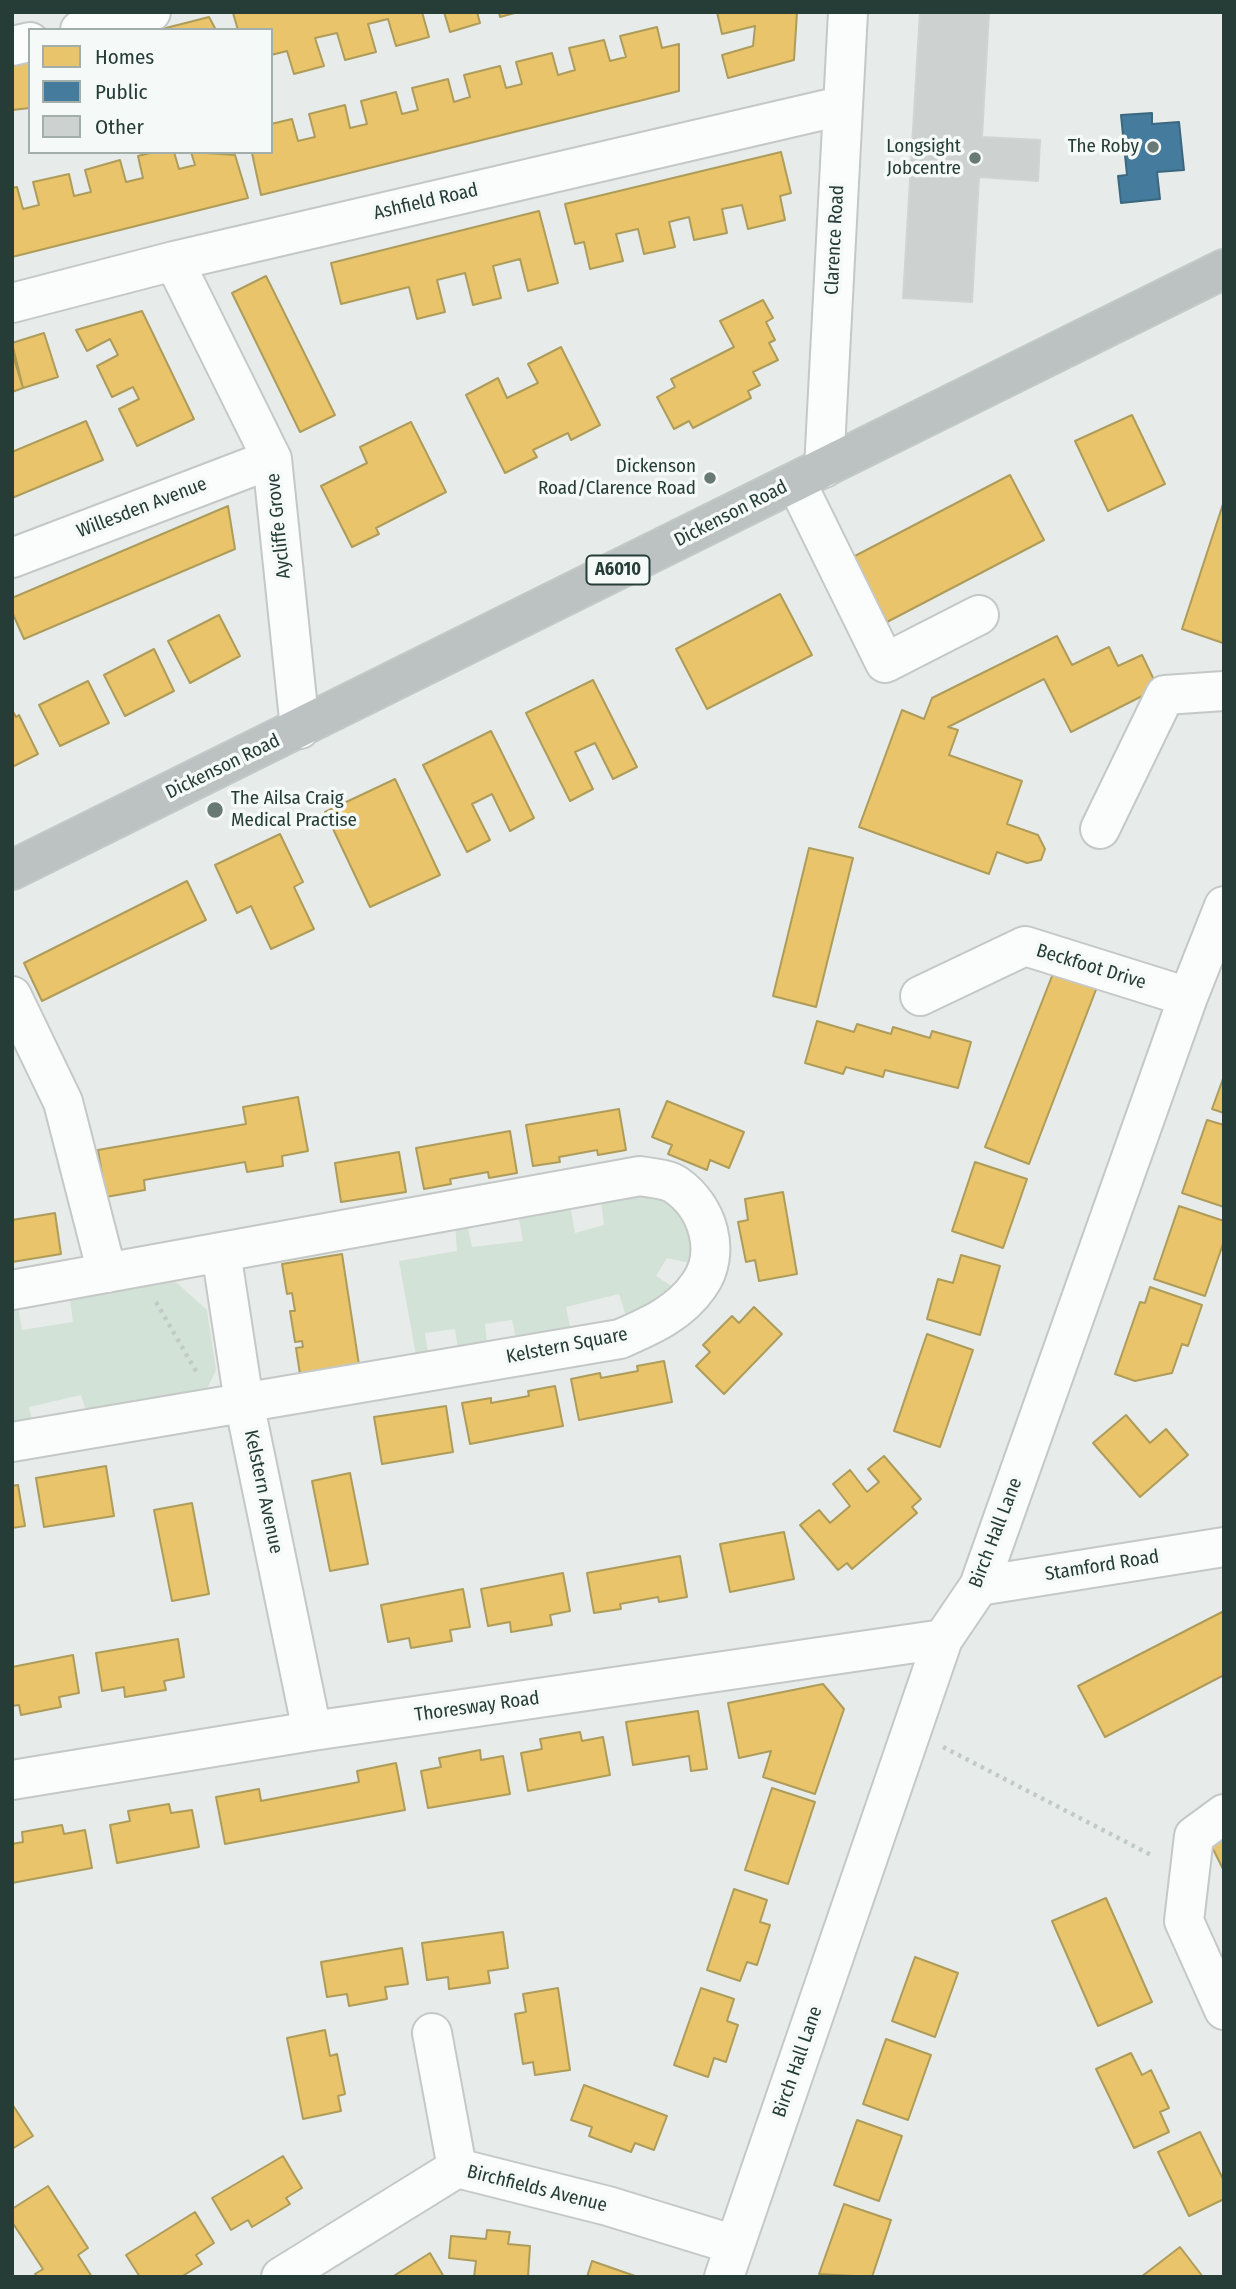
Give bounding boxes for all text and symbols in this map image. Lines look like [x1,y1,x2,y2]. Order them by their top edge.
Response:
legend [28,28,273,154]
text: Homes [95,44,154,70]
text: Public [95,79,147,105]
text: Other [95,114,144,140]
place label: Longsight Jobcentre [886,136,961,180]
place label: The Roby [1068,136,1139,158]
marker: The Roby [1145,139,1161,155]
marker: Longsight Jobcentre [967,150,983,166]
street label: Ashfield Road [372,179,480,225]
street label: Clarence Road [821,184,849,296]
place label: Dickenson Road/Clarence Road [538,456,696,500]
marker: Dickenson Road/Clarence Road [702,470,718,486]
street label: Aycliffe Grove [262,472,296,580]
street label: Willesden Avenue [74,473,210,543]
street label: Dickenson Road [671,476,791,552]
road number: A6010 [586,556,650,584]
street label: Dickenson Road [162,730,284,804]
place label: The Ailsa Craig Medical Practise [231,788,357,832]
marker: The Ailsa Craig Medical Practise [205,800,225,820]
street label: Beckfoot Drive [1034,940,1148,994]
street label: Kelstern Square [504,1323,630,1369]
street label: Kelstern Avenue [239,1428,287,1556]
street label: Birch Hall Lane [965,1475,1027,1591]
street label: Stamford Road [1043,1546,1161,1586]
street label: Thoresway Road [413,1687,541,1727]
street label: Birch Hall Lane [768,2003,828,2121]
street label: Birchfields Avenue [465,2161,609,2217]

